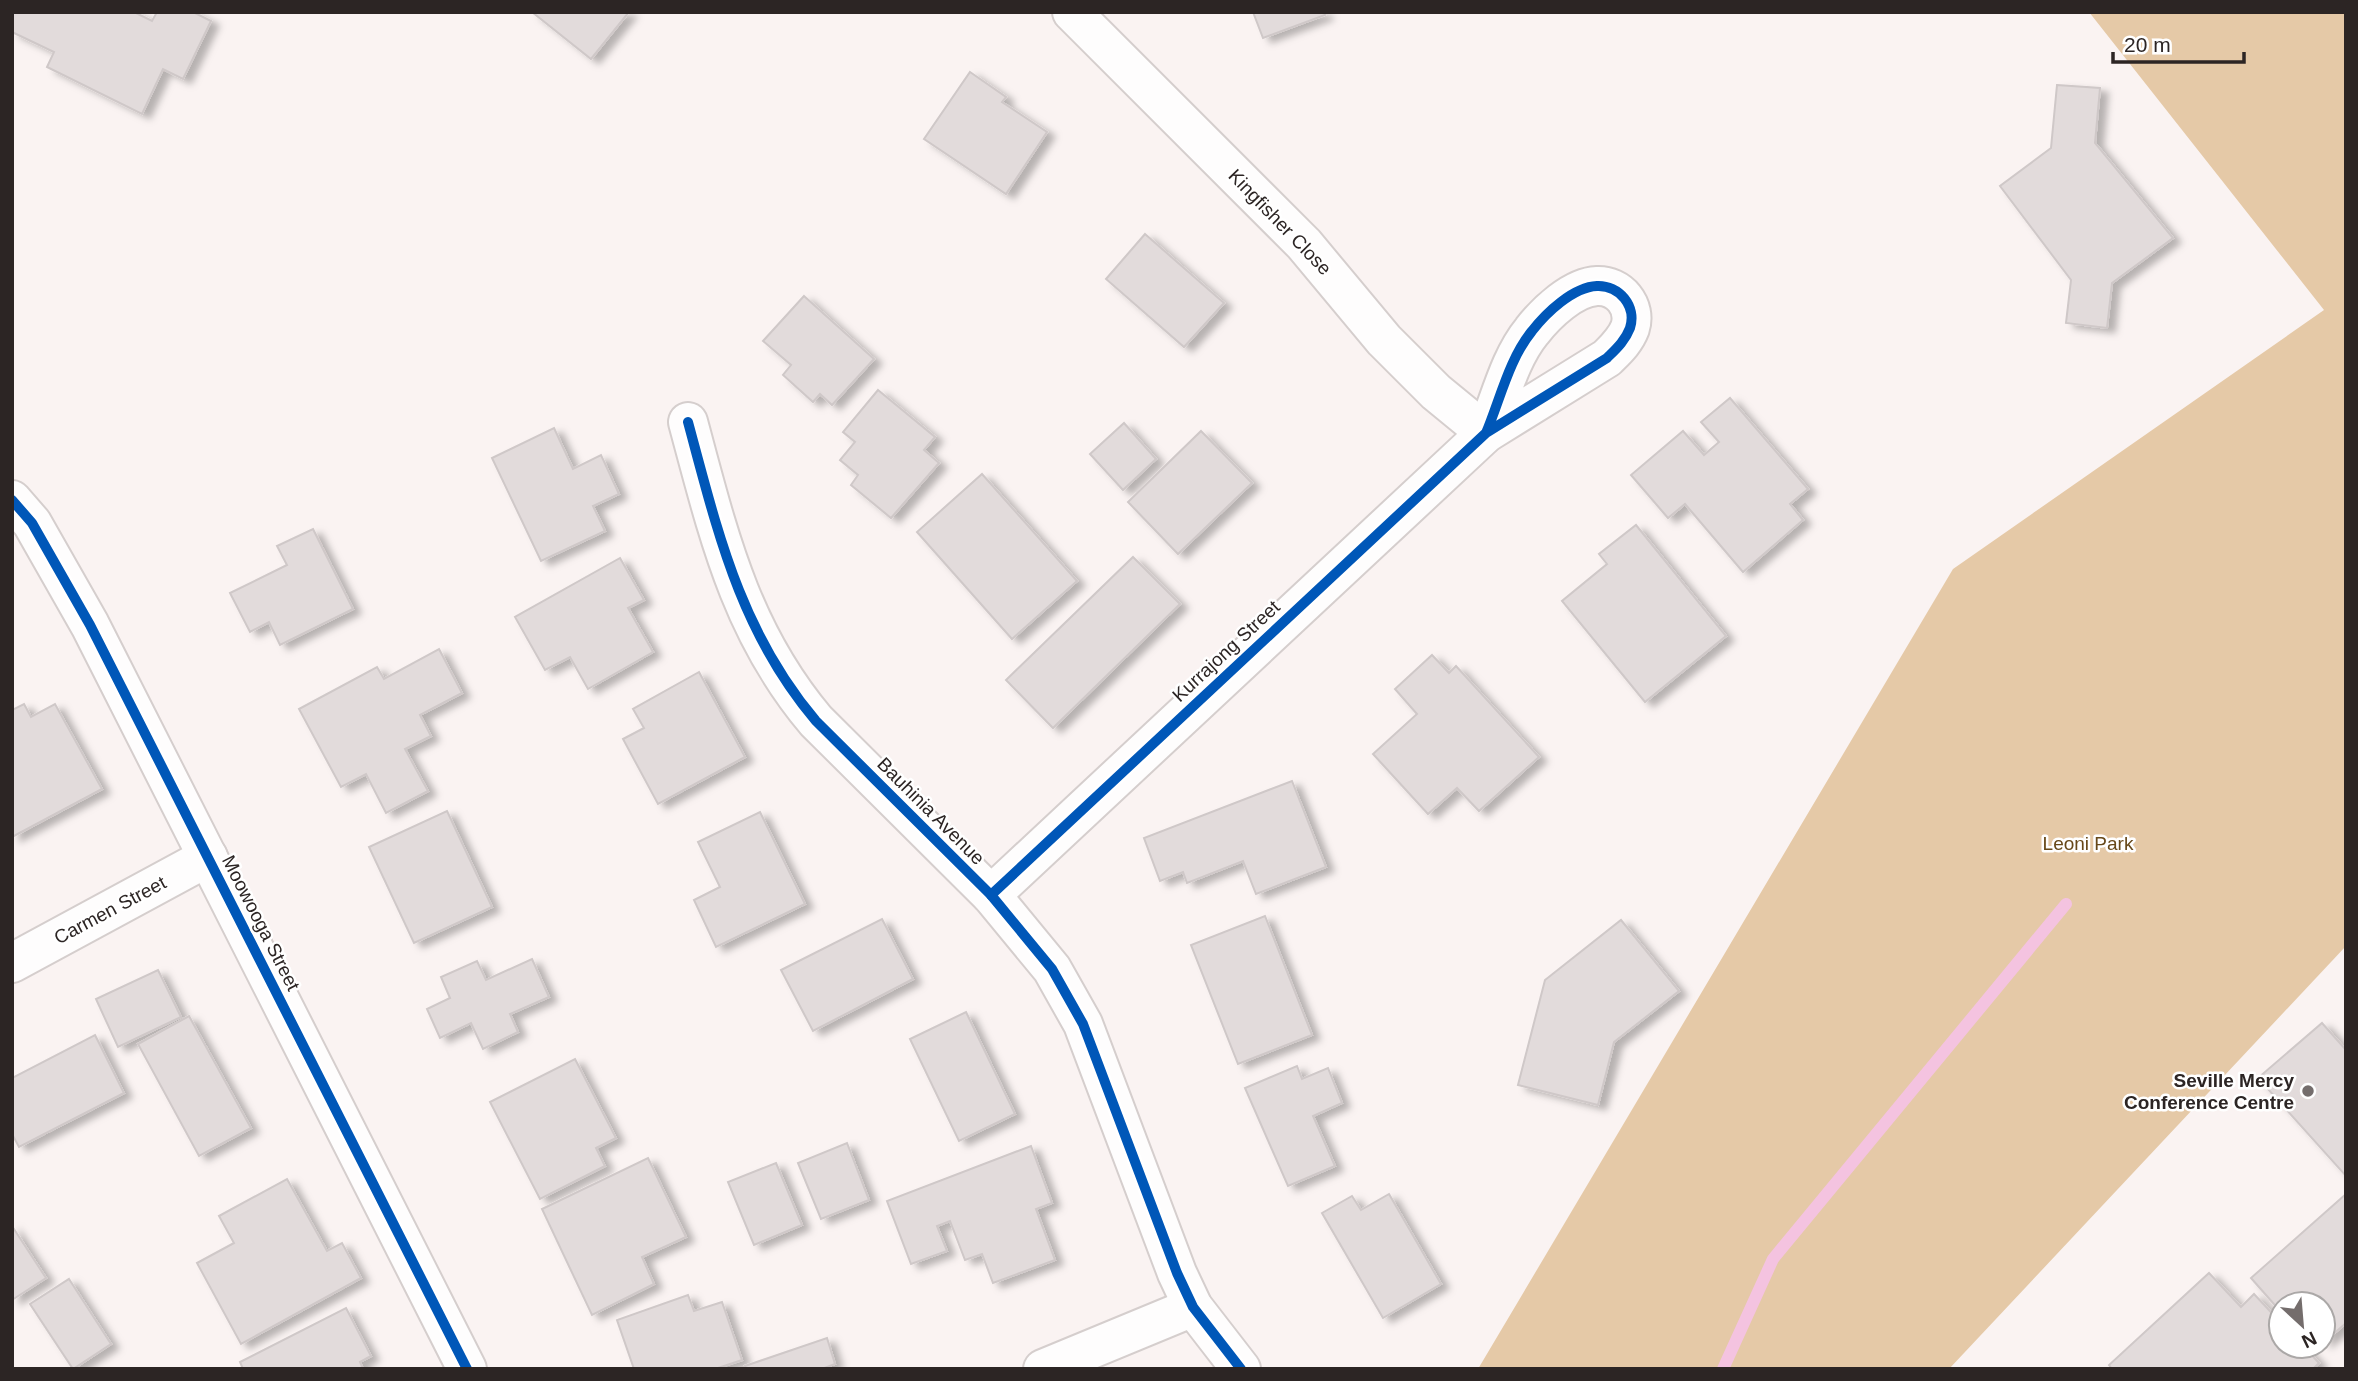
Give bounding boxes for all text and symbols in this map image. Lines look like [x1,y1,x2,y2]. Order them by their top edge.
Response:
scale bar [2113,21,2244,65]
text: 20 m [2124,33,2171,56]
street label: Kingfisher Close [1224,165,1336,279]
street label: Kurrajong Street [1168,596,1284,706]
street label: Bauhinia Avenue [873,753,989,869]
park label: Leoni Park [2043,833,2134,854]
street label: Moowooga Street [218,852,304,995]
street label: Carmen Street [51,871,170,948]
place label: Seville Mercy Conference Centre [2124,1070,2294,1113]
marker: Seville Mercy Conference Centre [2300,1083,2316,1099]
north arrow [2267,1290,2337,1360]
text: N [2298,1327,2320,1352]

